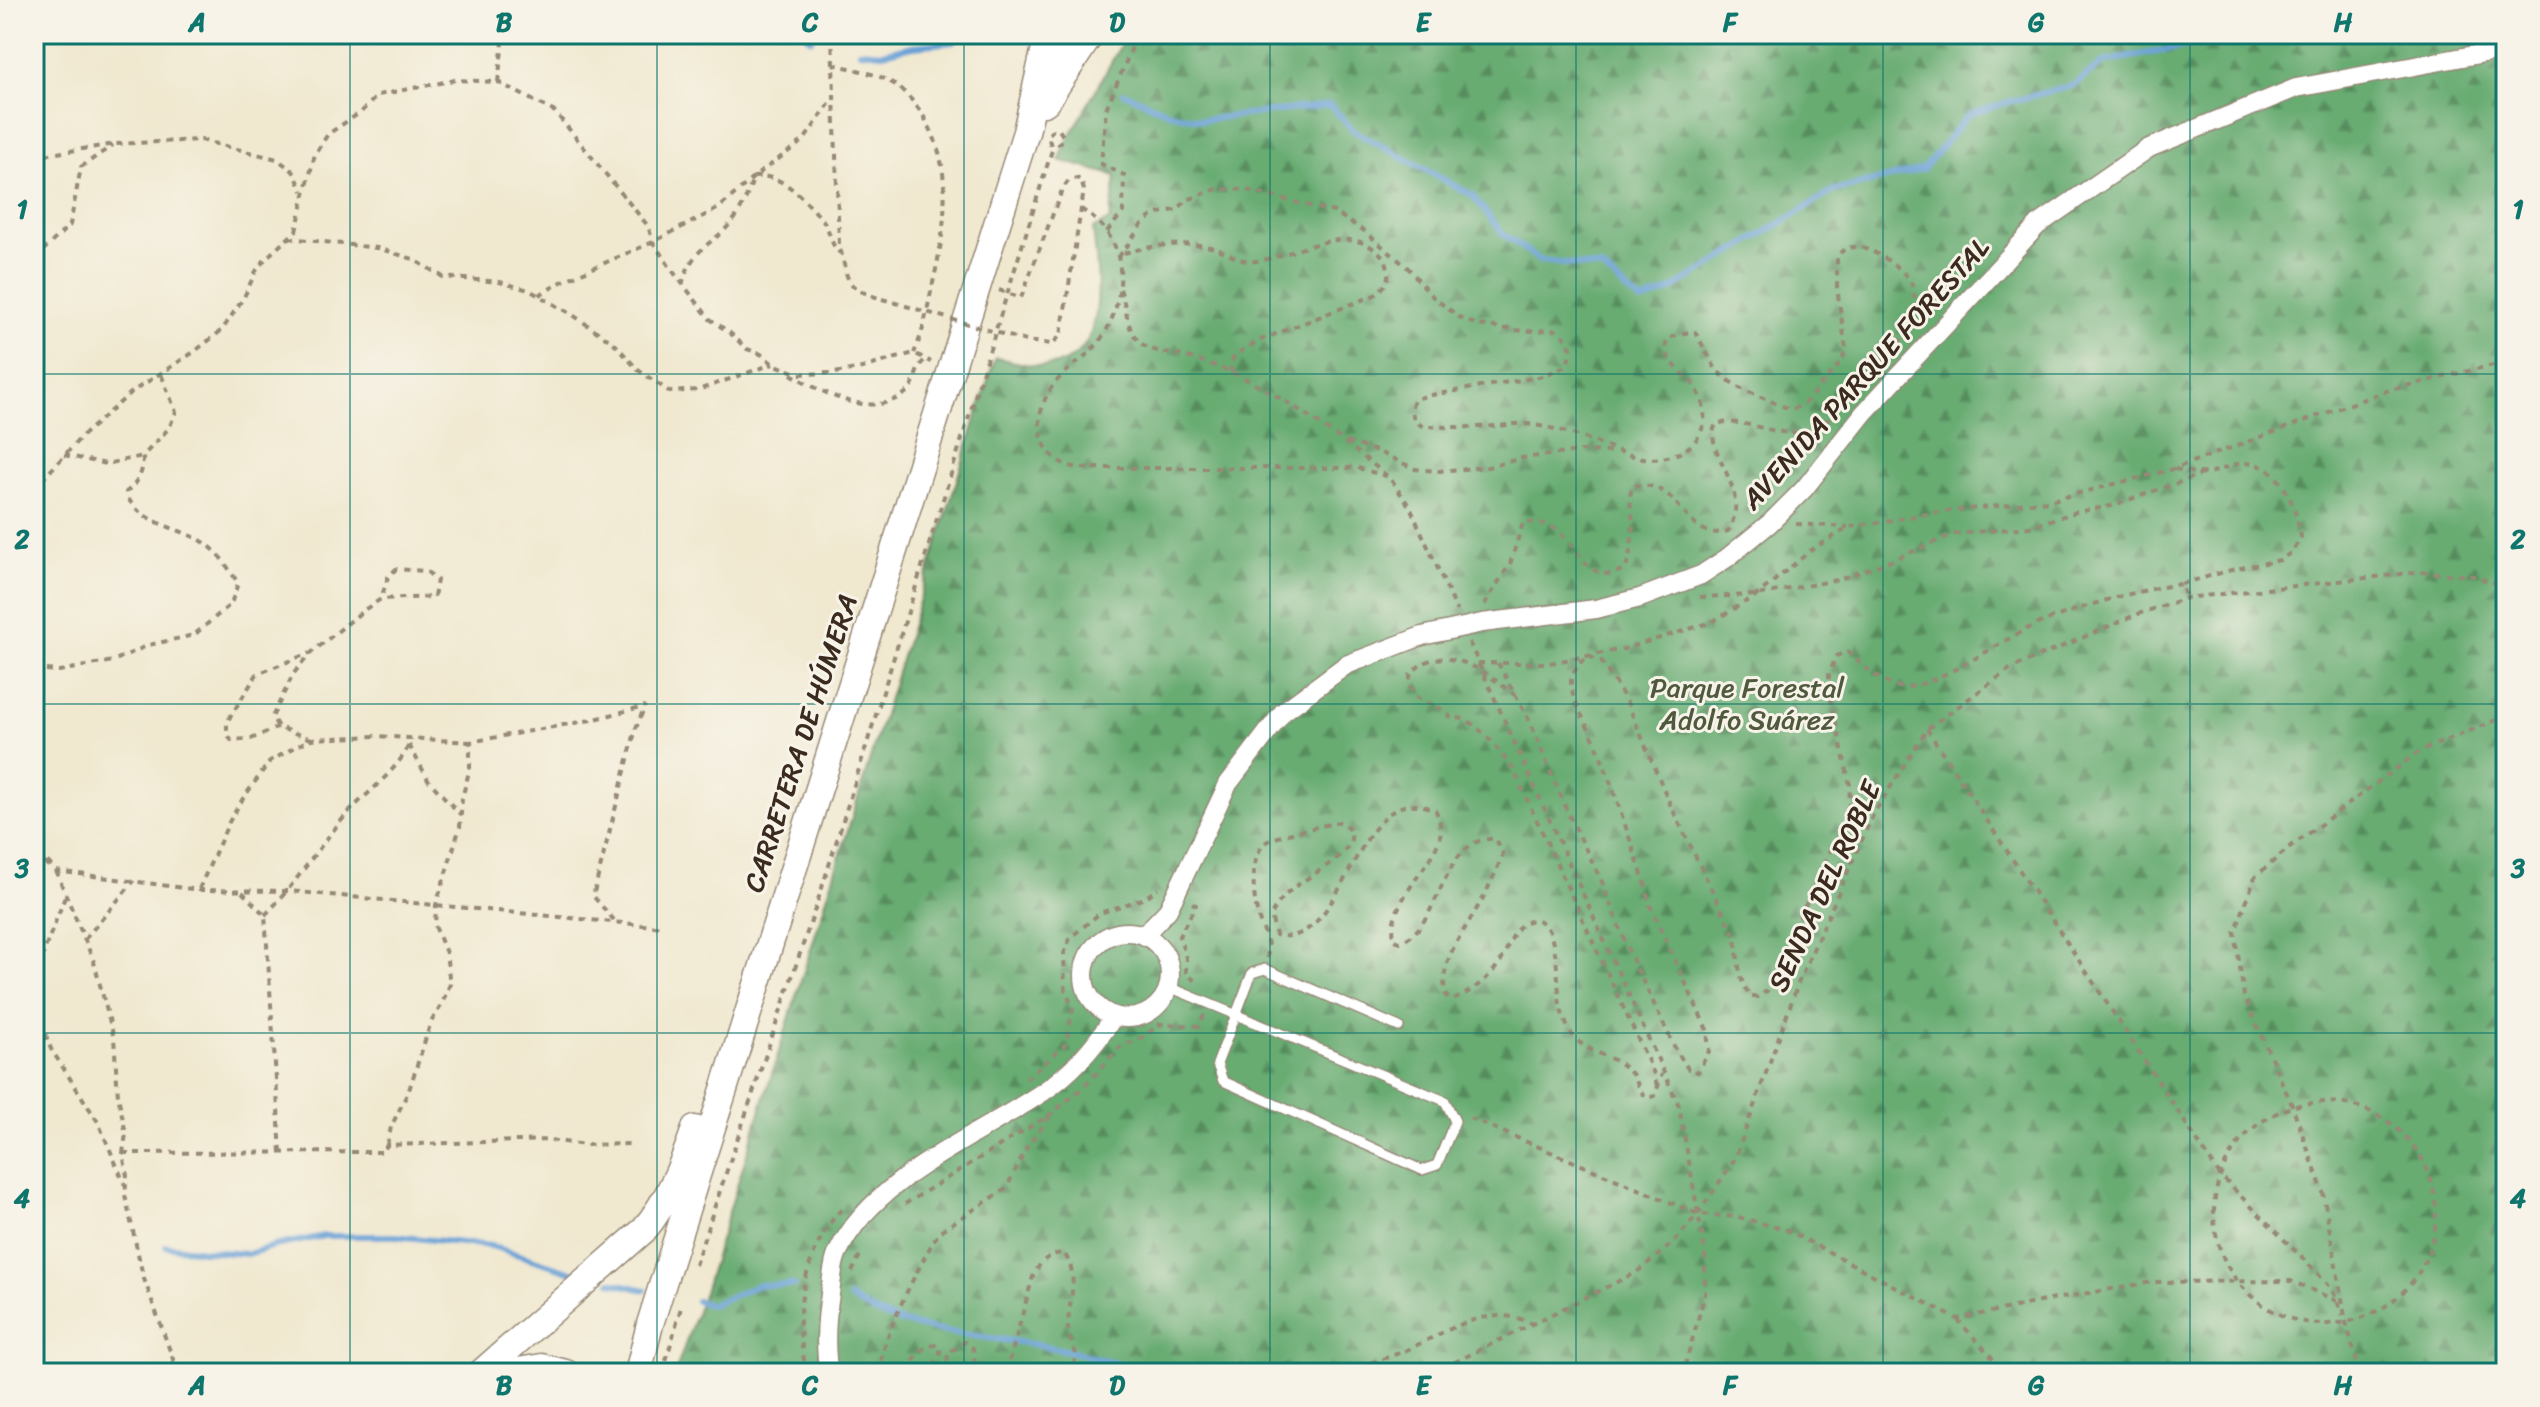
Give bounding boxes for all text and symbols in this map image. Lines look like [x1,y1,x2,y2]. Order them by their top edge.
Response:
text: A [187,0,206,45]
text: B [496,0,513,45]
text: C [801,0,819,45]
text: D [1109,0,1125,45]
text: E [1416,0,1433,45]
text: F [1722,0,1739,45]
text: G [2028,0,2045,45]
text: H [2334,0,2353,45]
text: 1 [16,186,28,232]
text: 1 [2512,186,2524,232]
street label: AVENIDA PARQUE FORESTAL [1728,225,2002,522]
text: 2 [13,516,30,562]
text: 2 [2509,516,2526,562]
street label: CARRETERA DE HÚMERA [729,588,872,899]
park label: Parque Forestal Adolfo Suárez [1650,663,1845,744]
street label: SENDA DEL ROBLE [1754,771,1896,1000]
text: 3 [14,845,30,891]
text: 3 [2510,845,2526,891]
text: 4 [14,1175,30,1221]
text: 4 [2510,1175,2526,1221]
text: A [187,1362,206,1407]
text: B [496,1362,513,1407]
text: C [801,1362,819,1407]
text: D [1109,1362,1125,1407]
text: E [1416,1362,1433,1407]
text: F [1722,1362,1739,1407]
text: G [2028,1362,2045,1407]
text: H [2334,1362,2353,1407]

